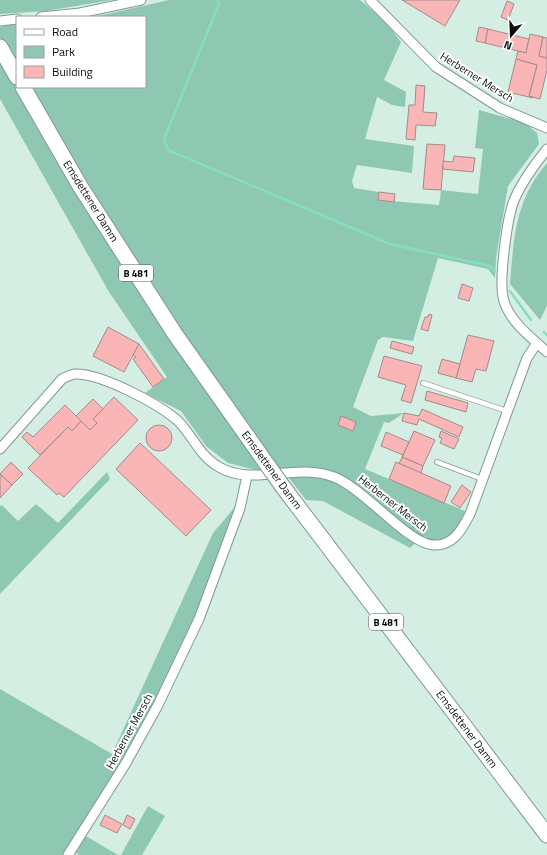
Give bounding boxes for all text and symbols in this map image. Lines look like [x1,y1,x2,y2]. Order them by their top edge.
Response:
legend [16,16,146,88]
north arrow [491,16,531,56]
text: Road [52,22,78,41]
text: N [502,37,514,54]
text: Park [52,42,75,61]
street label: Herberner Mersch [437,48,517,106]
text: Building [52,62,93,81]
street label: Emsdettener Damm [59,157,123,245]
road number: B 481 [119,265,153,281]
street label: Emsdettener Damm [238,427,306,513]
street label: Herberner Mersch [355,471,431,535]
road number: B 481 [369,614,403,630]
street label: Emsdettener Damm [432,687,502,771]
street label: Herberner Mersch [102,690,156,772]

